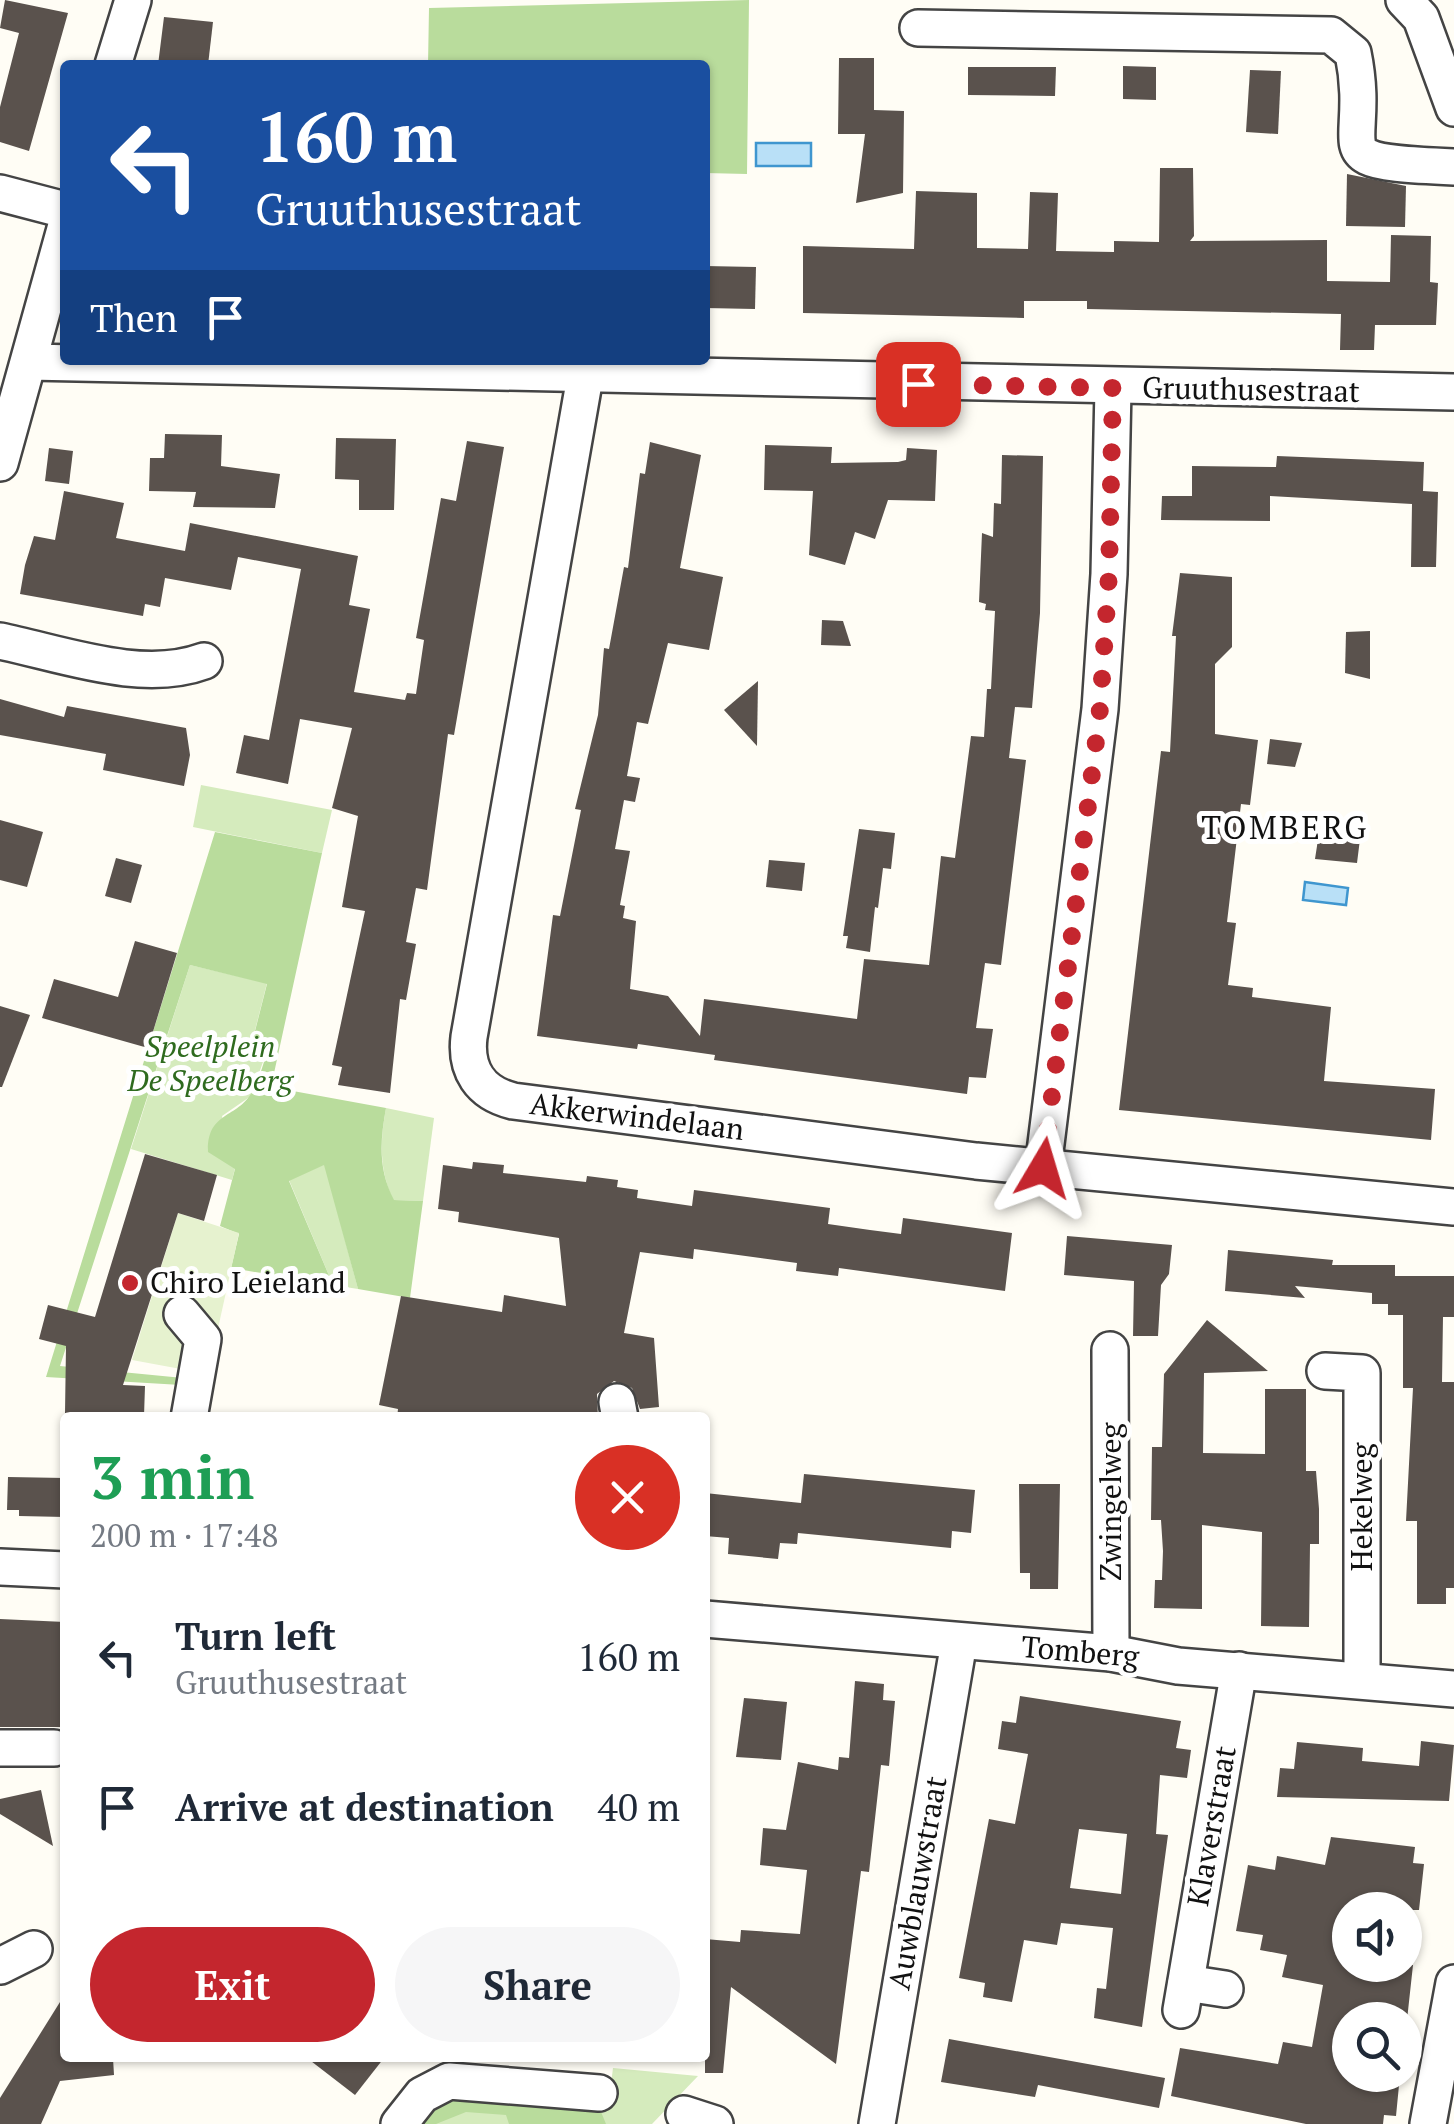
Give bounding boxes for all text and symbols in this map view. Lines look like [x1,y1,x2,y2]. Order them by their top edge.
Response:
text: 160 m [255,89,457,182]
icon: left [90,100,220,230]
text: Gruuthusestraat [255,178,582,238]
icon: arrive [198,290,253,345]
text: Then [90,293,178,343]
pin [876,342,961,427]
icon: arrive [891,357,946,412]
street label: Gruuthusestraat [1142,367,1360,411]
district label: TOMBERG [1201,806,1369,848]
park label: Speelplein De Speelberg [126,1026,295,1100]
street label: Akkerwindelaan [528,1083,747,1149]
position arrow [991,1116,1095,1220]
place label: Chiro Leieland [150,1262,346,1302]
marker: Chiro Leieland [119,1272,141,1294]
street label: Zwingelweg [1090,1421,1130,1581]
text: 3 min [90,1437,254,1516]
street label: Hekelweg [1341,1442,1381,1571]
button: close [575,1445,680,1550]
text: 200 m · 17:48 [90,1514,278,1556]
text: Turn left [175,1611,336,1661]
street label: Tomberg [1020,1626,1142,1676]
icon: left [90,1630,145,1685]
text: 160 m [577,1632,680,1682]
text: Gruuthusestraat [175,1661,407,1703]
street label: Klaverstraat [1177,1743,1245,1909]
street label: Auwblauwstraat [879,1773,955,1993]
icon: arrive [90,1780,145,1835]
text: Arrive at destination [175,1782,554,1832]
text: 40 m [597,1782,680,1832]
map controls [1332,1892,1422,2092]
button: sound [1332,1892,1422,1982]
button: Exit [90,1927,375,2042]
button: Share [395,1927,680,2042]
button: search [1332,2002,1422,2092]

